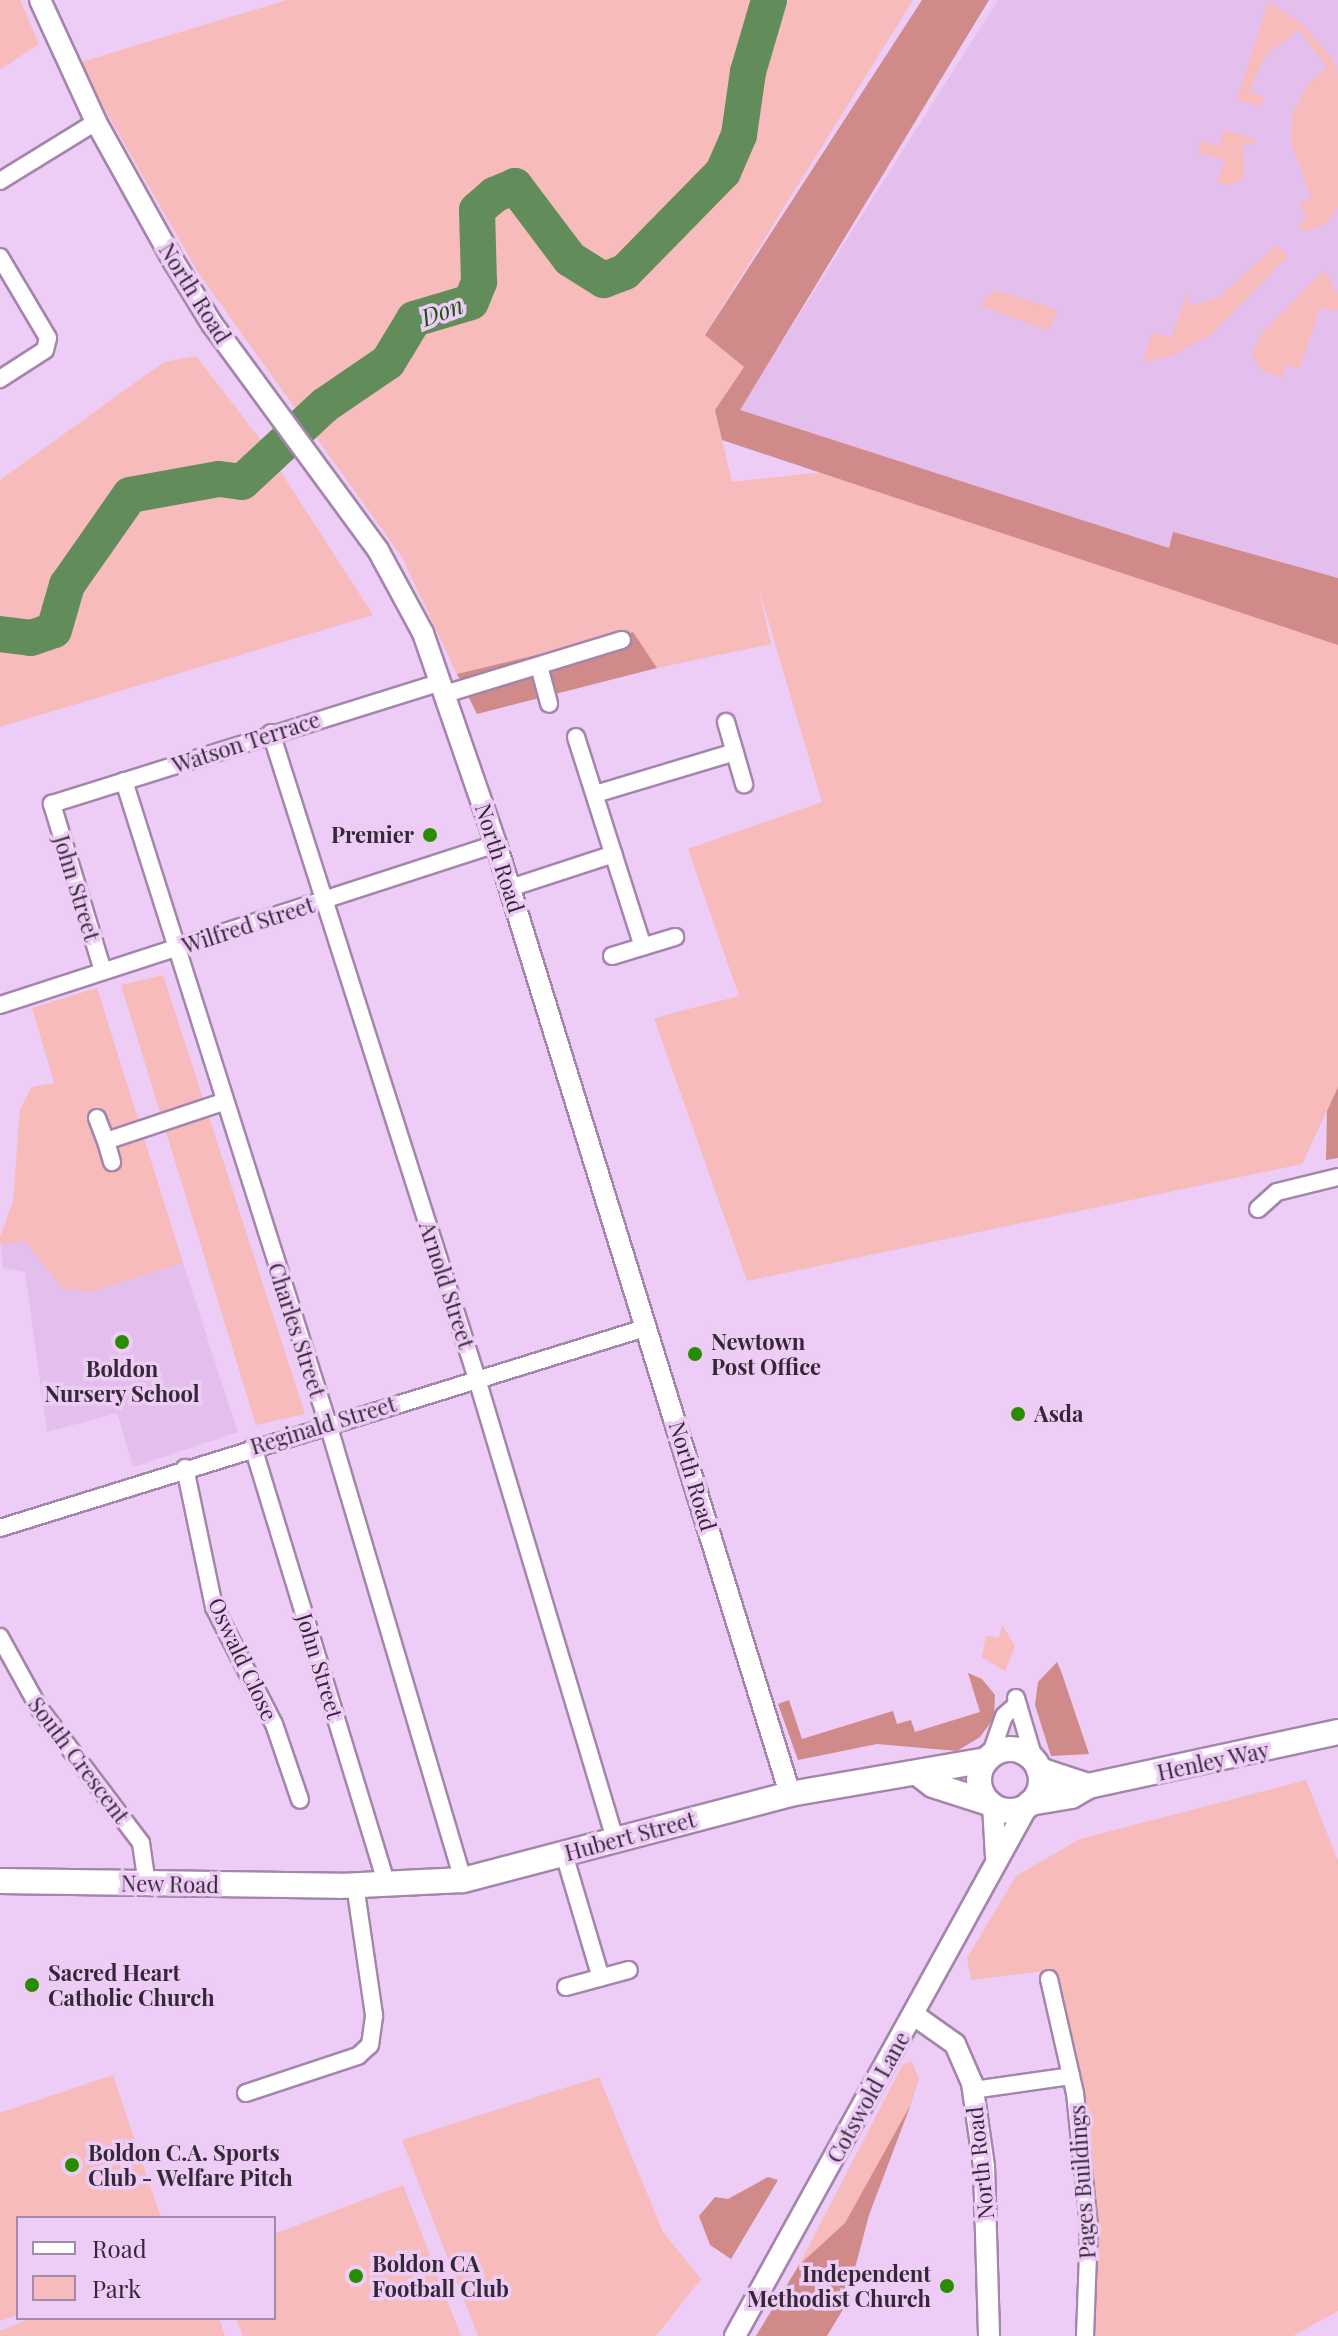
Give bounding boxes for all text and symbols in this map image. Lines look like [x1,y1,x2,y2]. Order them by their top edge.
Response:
street label: North Road [154,238,236,348]
water label: Don [417,290,467,332]
street label: Watson Terrace [169,706,323,778]
street label: North Road [470,800,530,916]
place label: Premier [331,822,414,848]
marker: Premier [421,826,439,844]
street label: John Street [48,832,106,944]
street label: Wilfred Street [179,891,317,959]
street label: Arnold Street [414,1218,480,1352]
street label: Charles Street [263,1259,331,1401]
place label: Newtown Post Office [711,1328,821,1380]
marker: Boldon Nursery School [113,1333,131,1351]
marker: Newtown Post Office [686,1345,704,1363]
place label: Boldon Nursery School [44,1355,200,1406]
street label: Reginald Street [247,1390,399,1460]
place label: Asda [1034,1401,1083,1427]
marker: Asda [1009,1405,1027,1423]
street label: North Road [664,1418,722,1534]
street label: Oswald Close [203,1593,283,1725]
street label: John Street [291,1610,349,1722]
street label: South Crescent [23,1692,135,1828]
street label: Henley Way [1154,1736,1272,1786]
street label: Hubert Street [561,1806,699,1866]
street label: New Road [120,1870,220,1898]
place label: Sacred Heart Catholic Church [48,1959,215,2010]
marker: Sacred Heart Catholic Church [23,1976,41,1994]
street label: Cotswold Lane [821,2027,915,2167]
street label: Pages Buildings [1063,2104,1101,2260]
street label: North Road [961,2105,999,2221]
place label: Boldon C.A. Sports Club - Welfare Pitch [88,2139,293,2190]
marker: Boldon C.A. Sports Club - Welfare Pitch [63,2156,81,2174]
legend [16,2216,276,2320]
text: Road [92,2232,147,2264]
place label: Boldon CA Football Club [372,2250,509,2302]
place label: Independent Methodist Church [747,2260,931,2312]
marker: Boldon CA Football Club [347,2267,365,2285]
text: Park [92,2272,141,2304]
marker: Independent Methodist Church [938,2277,956,2295]

